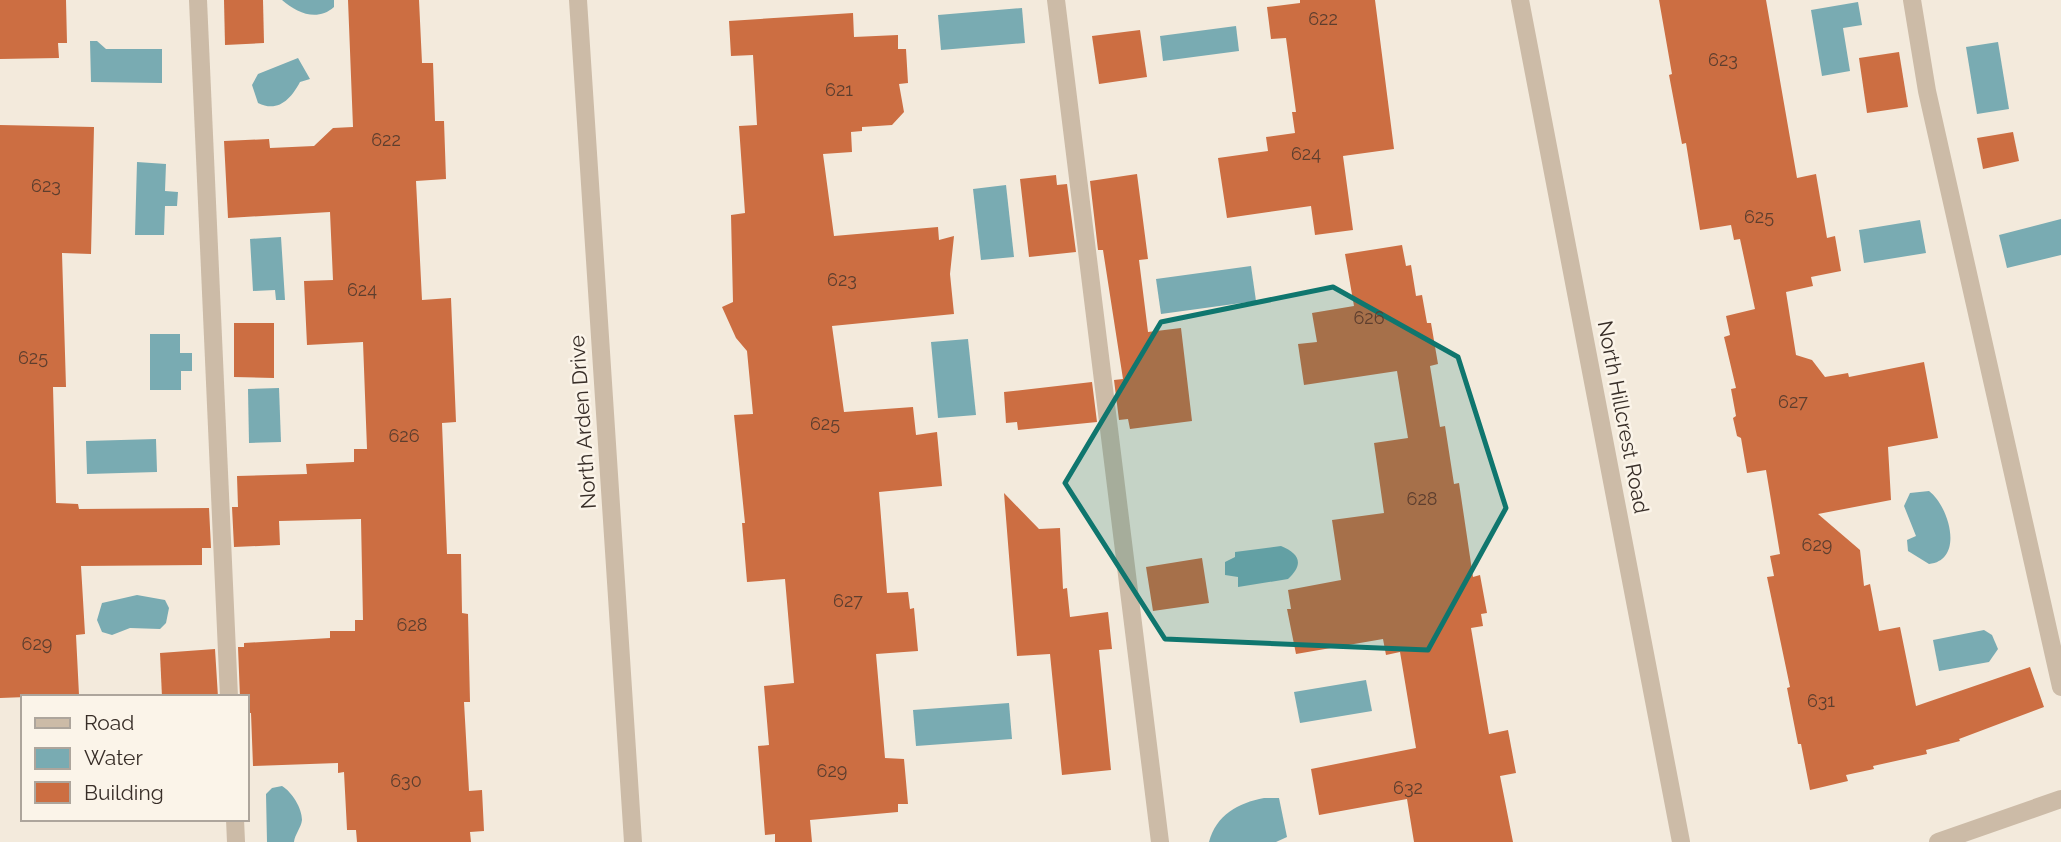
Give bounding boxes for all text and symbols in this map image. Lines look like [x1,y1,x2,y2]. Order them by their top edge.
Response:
house number: 622 [1308,8,1338,29]
house number: 623 [1708,49,1738,70]
house number: 621 [825,79,853,100]
house number: 622 [371,129,401,150]
house number: 624 [1291,143,1321,164]
house number: 623 [31,175,61,196]
house number: 625 [1744,206,1774,227]
house number: 623 [827,269,857,290]
house number: 624 [347,279,377,300]
house number: 626 [1353,307,1385,328]
street label: North Hillcrest Road [1593,318,1654,515]
street label: North Arden Drive [564,334,601,510]
house number: 625 [18,347,48,368]
house number: 627 [1778,391,1808,412]
house number: 625 [810,413,840,434]
house number: 626 [388,425,420,446]
house number: 628 [1407,488,1437,509]
house number: 629 [1802,534,1832,555]
house number: 627 [833,590,863,611]
house number: 628 [397,614,427,635]
house number: 629 [22,633,52,654]
house number: 631 [1807,690,1835,711]
legend [21,695,248,821]
text: Road [84,710,134,735]
text: Water [84,745,143,770]
house number: 629 [817,760,847,781]
house number: 630 [390,770,422,791]
house number: 632 [1393,777,1423,798]
text: Building [84,780,164,805]

